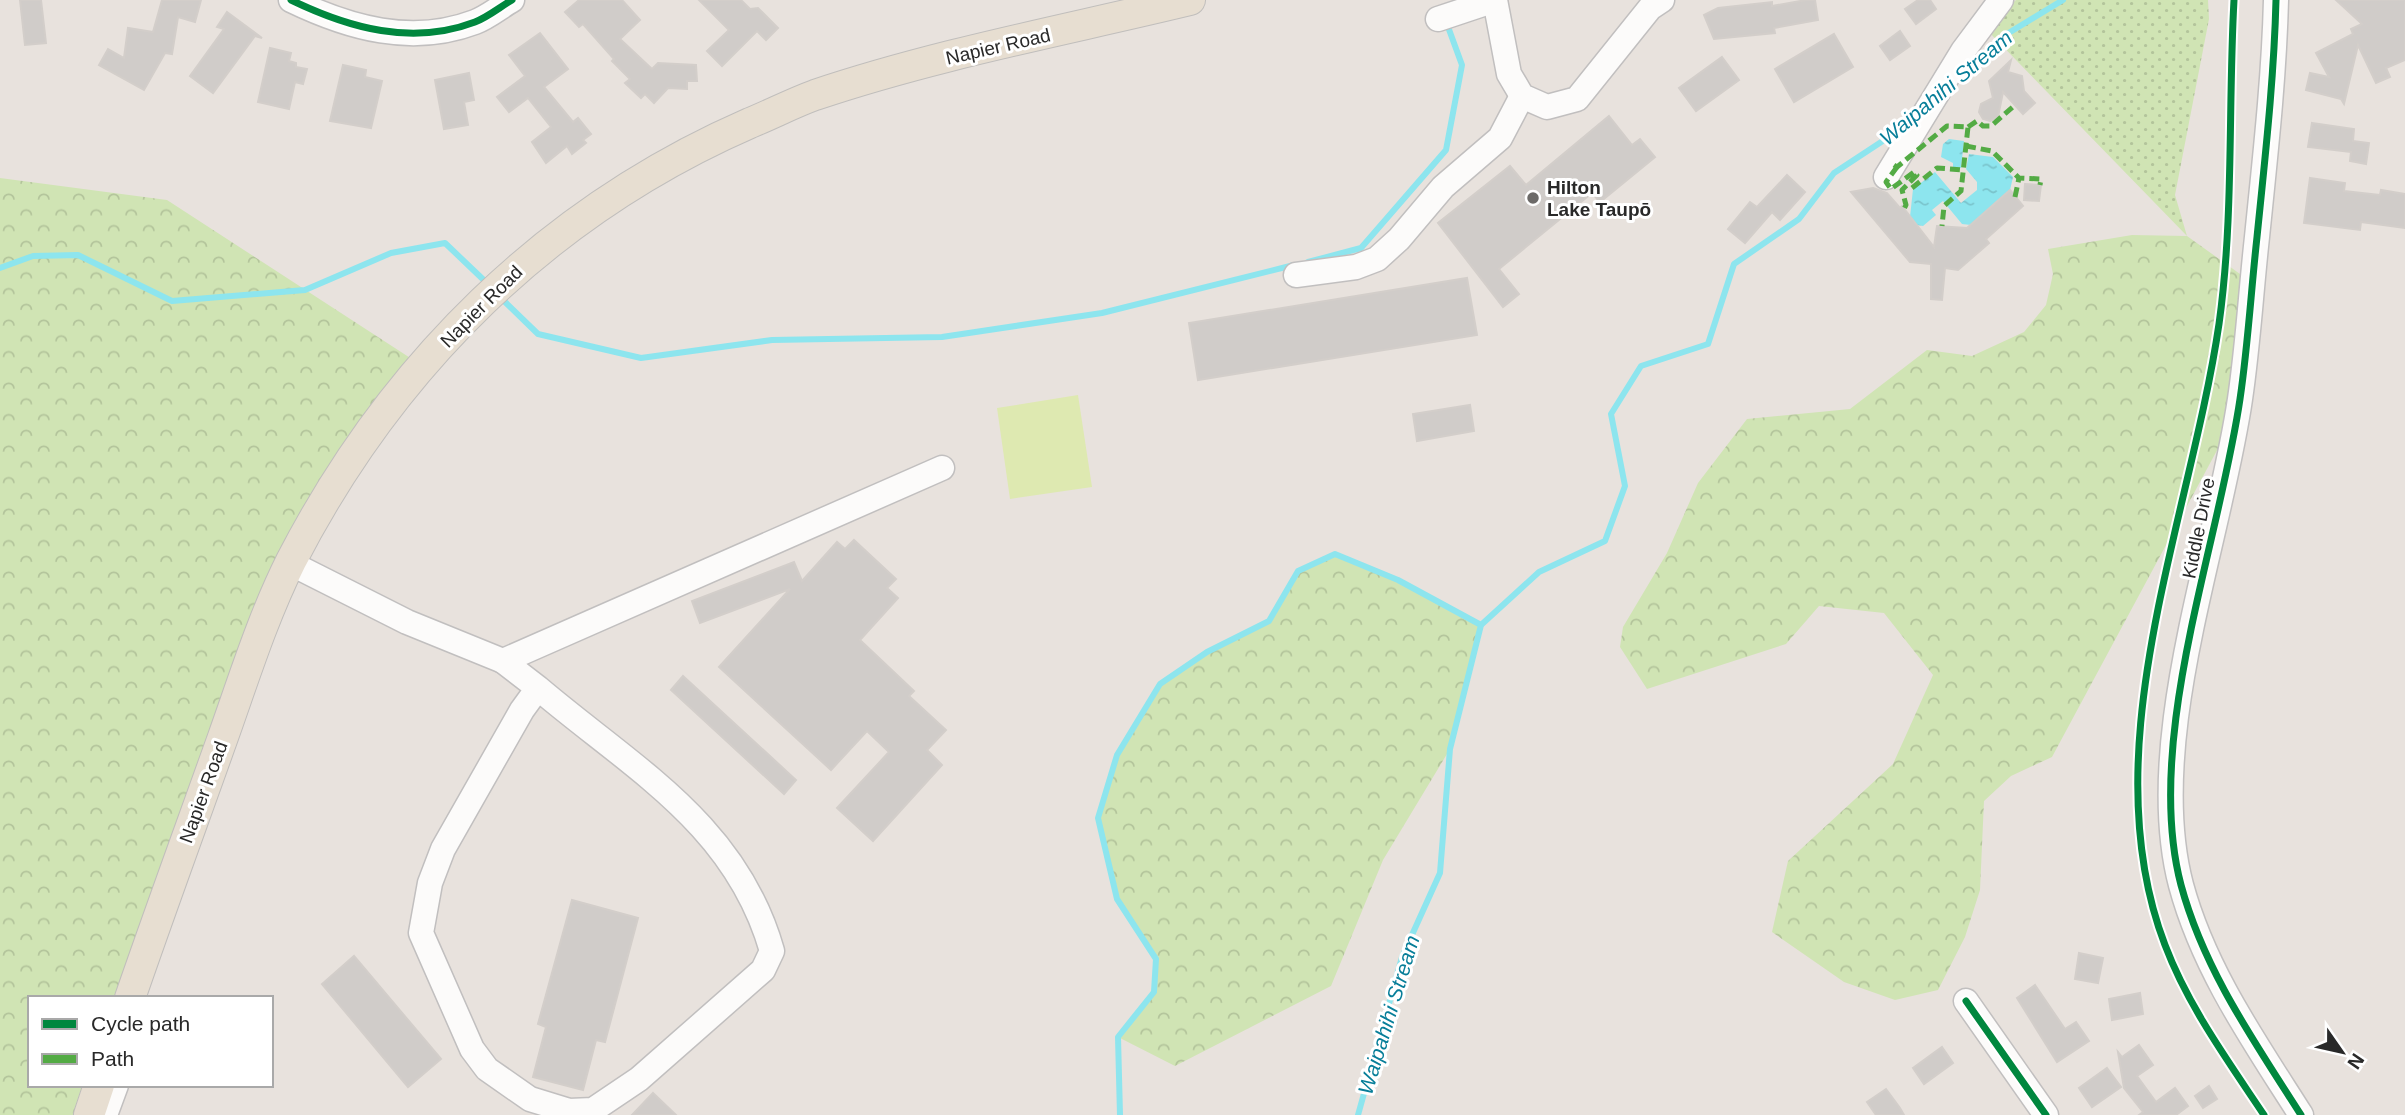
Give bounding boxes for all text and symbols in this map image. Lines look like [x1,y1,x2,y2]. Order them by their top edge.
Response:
street label: Napier Road [944,24,1052,69]
water label: Waipahihi Stream [1875,26,2016,150]
place label: Hilton Lake Taupō [1547,177,1651,220]
marker: Hilton Lake Taupō [1525,190,1541,206]
street label: Napier Road [436,261,526,351]
street label: Kiddle Drive [2178,476,2219,580]
street label: Napier Road [175,738,232,846]
water label: Waipahihi Stream [1353,932,1424,1097]
legend [28,996,273,1087]
text: Cycle path [91,1012,190,1035]
north arrow [2307,1017,2377,1087]
text: Path [91,1047,134,1070]
text: N [2343,1050,2368,1073]

